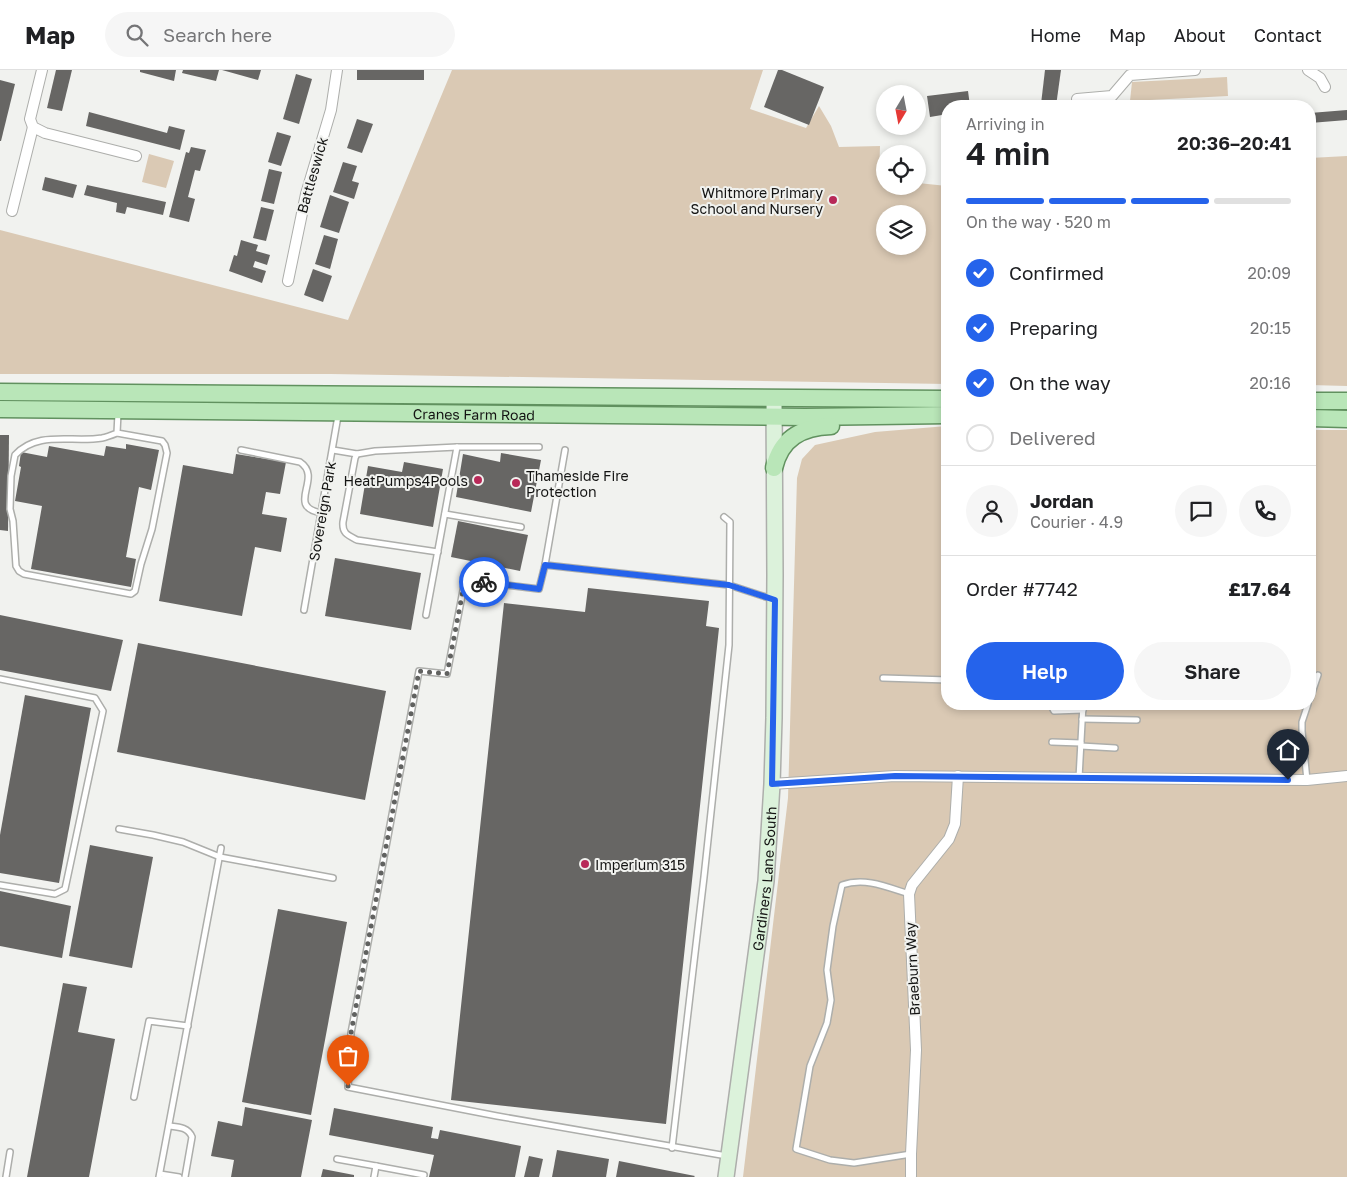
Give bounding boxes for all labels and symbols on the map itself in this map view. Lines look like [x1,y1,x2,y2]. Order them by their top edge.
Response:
north arrow [876,85,926,135]
street label: Battleswick [293,135,331,215]
place label: Whitmore Primary School and Nursery [691,184,823,217]
marker: Whitmore Primary School and Nursery [827,194,839,206]
street label: Cranes Farm Road [413,405,535,423]
street label: Sovereign Park [305,460,339,562]
place label: Thameside Fire Protection [526,467,629,500]
place label: HeatPumps4Pools [344,472,468,489]
marker: HeatPumps4Pools [472,474,484,486]
marker: Thameside Fire Protection [510,477,522,489]
courier [459,557,509,607]
pin [1267,729,1309,780]
street label: Gardiners Lane South [748,806,779,952]
place label: Imperium 315 [595,856,685,873]
marker: Imperium 315 [579,858,591,870]
street label: Braeburn Way [901,922,923,1016]
pin [327,1035,369,1086]

